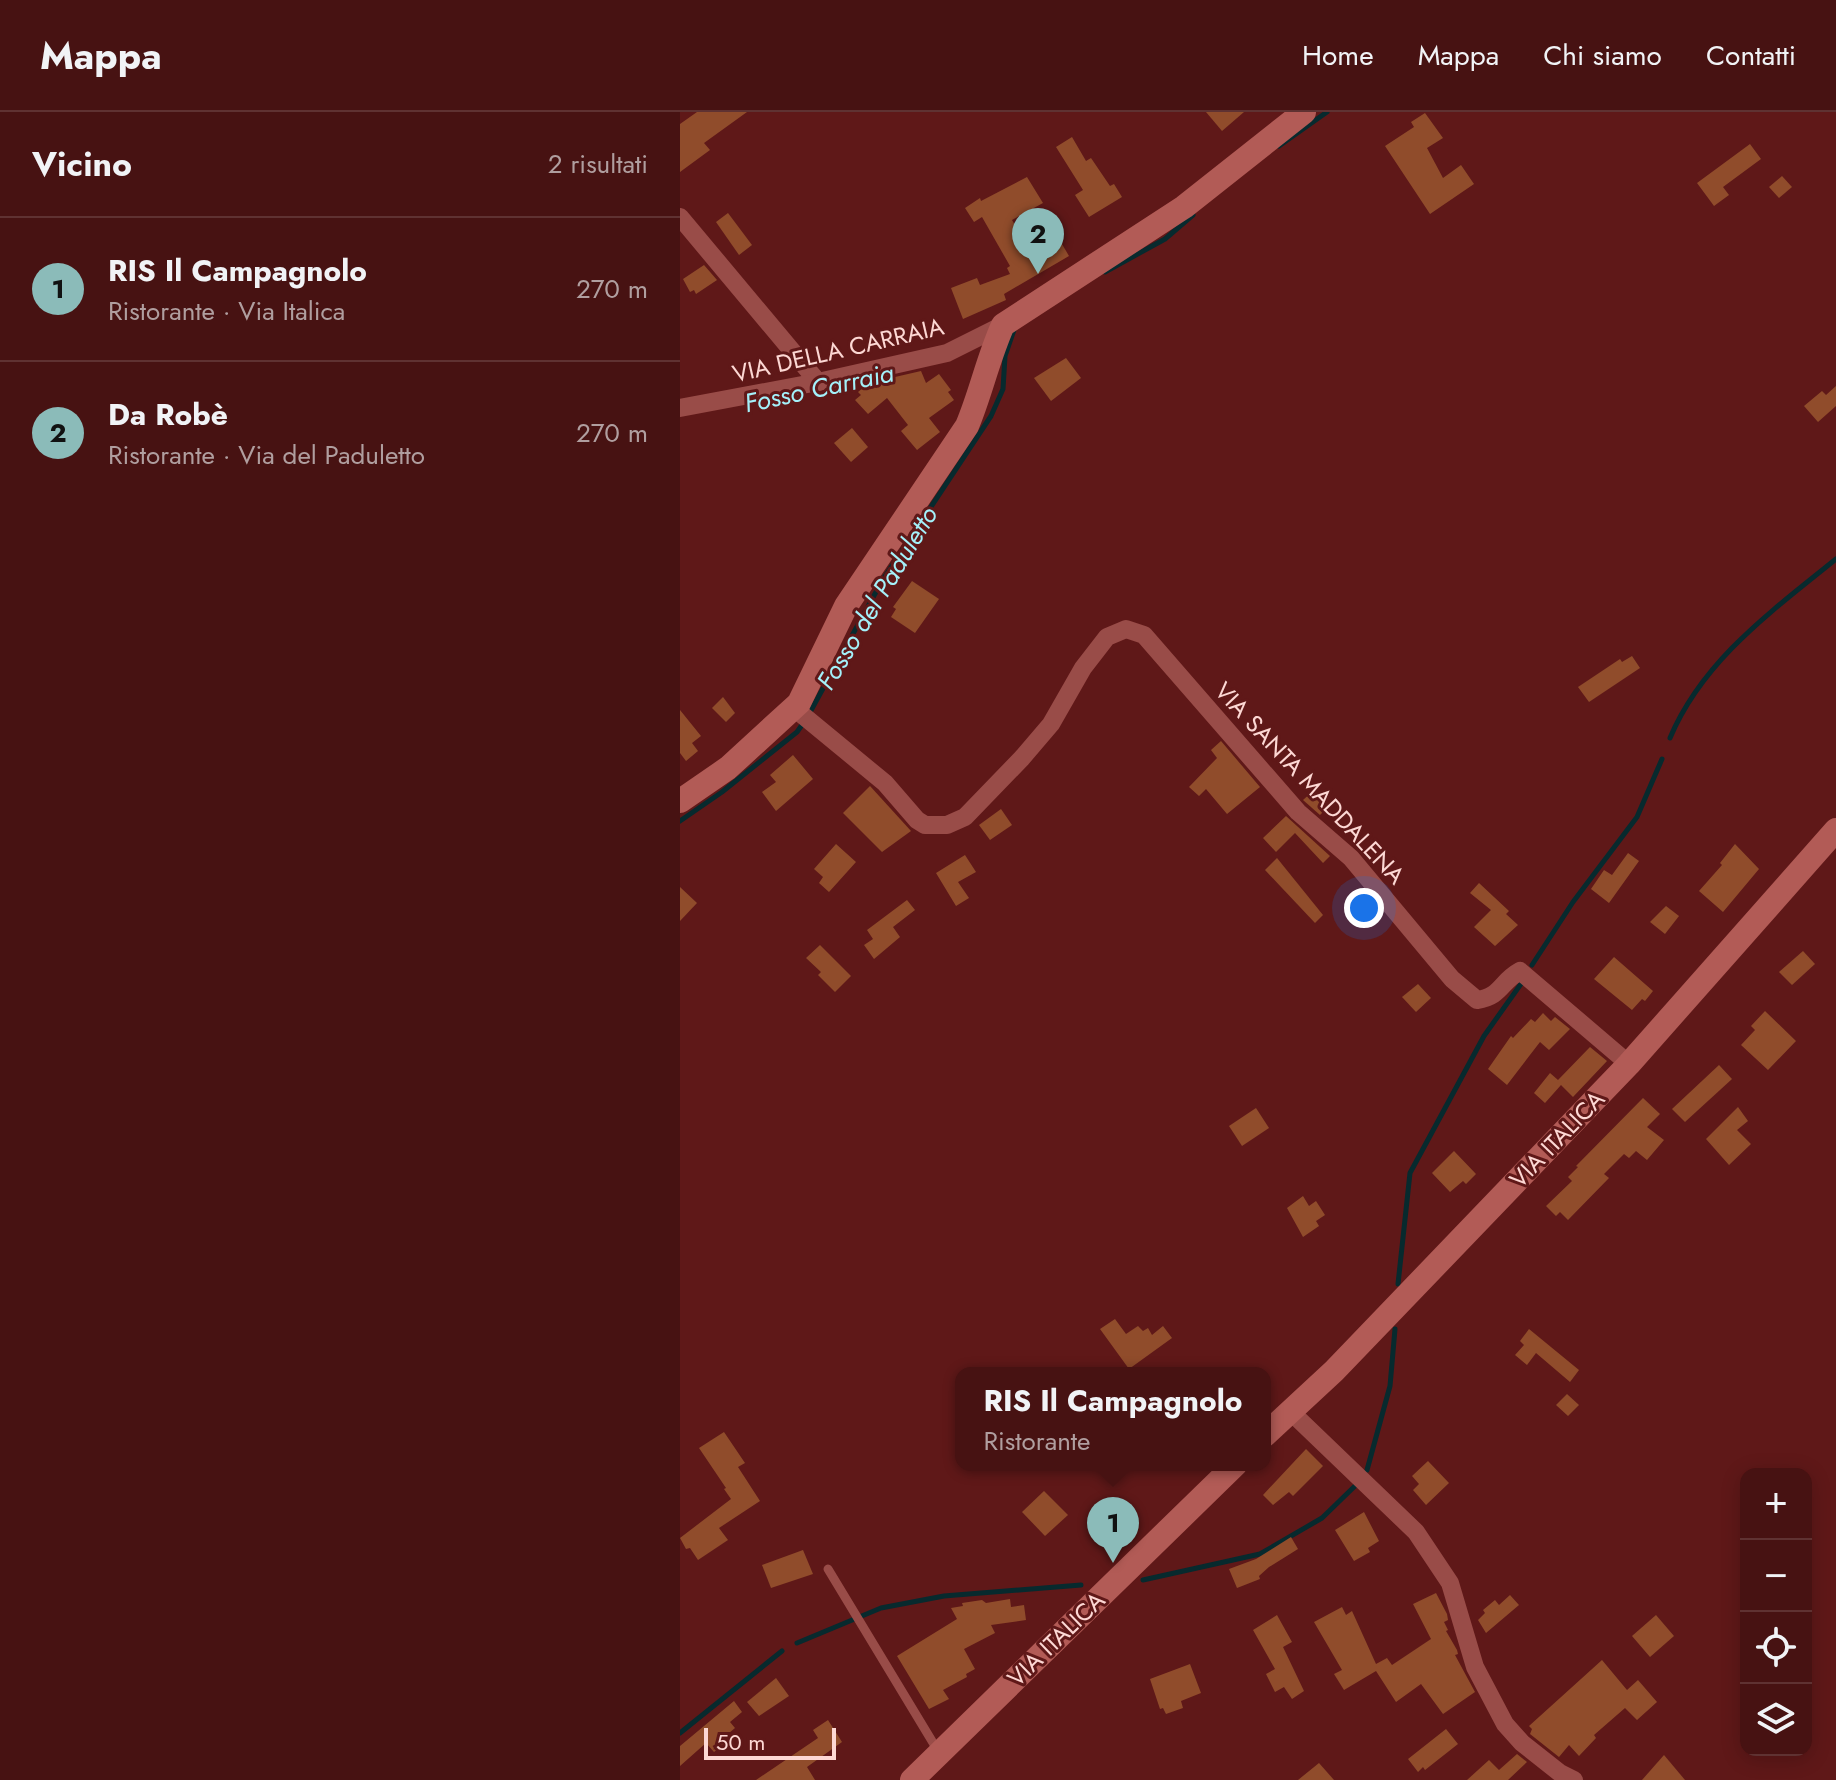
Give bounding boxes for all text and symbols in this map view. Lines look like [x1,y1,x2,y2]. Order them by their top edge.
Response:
text: Mappa [40,28,162,83]
text: Home [1302,35,1374,76]
text: Mappa [1418,35,1499,76]
text: Chi siamo [1543,35,1662,76]
text: Contatti [1706,35,1796,76]
text: Vicino [32,140,132,189]
text: 2 risultati [548,145,648,183]
pin: 2 [1012,208,1064,274]
text: RIS Il Campagnolo [108,249,367,292]
text: 1 [51,270,65,308]
text: 270 m [576,270,648,308]
text: Ristorante · Via Italica [108,292,345,330]
street label: VIA DELLA CARRAIA [729,309,947,391]
water label: Fosso Carraia [741,354,898,422]
text: Da Robè [108,393,228,436]
text: 2 [49,414,67,452]
text: 270 m [576,414,648,452]
text: Ristorante · Via del Paduletto [108,436,425,474]
water label: Fosso del Paduletto [807,499,947,697]
street label: VIA SANTA MADDALENA [1207,674,1413,892]
your location [1344,888,1384,928]
street label: VIA ITALICA [1501,1082,1613,1196]
popup [955,1367,1271,1471]
text: RIS Il Campagnolo [984,1379,1243,1422]
text: Ristorante [984,1422,1090,1460]
map controls [1740,1468,1812,1756]
button: + [1740,1468,1812,1540]
pin: 1 [1087,1497,1139,1563]
button: − [1740,1540,1812,1612]
street label: VIA ITALICA [999,1583,1113,1695]
button: locate [1740,1612,1812,1684]
button: layers [1740,1684,1812,1756]
scale bar [704,1724,836,1760]
text: 50 m [716,1726,765,1758]

